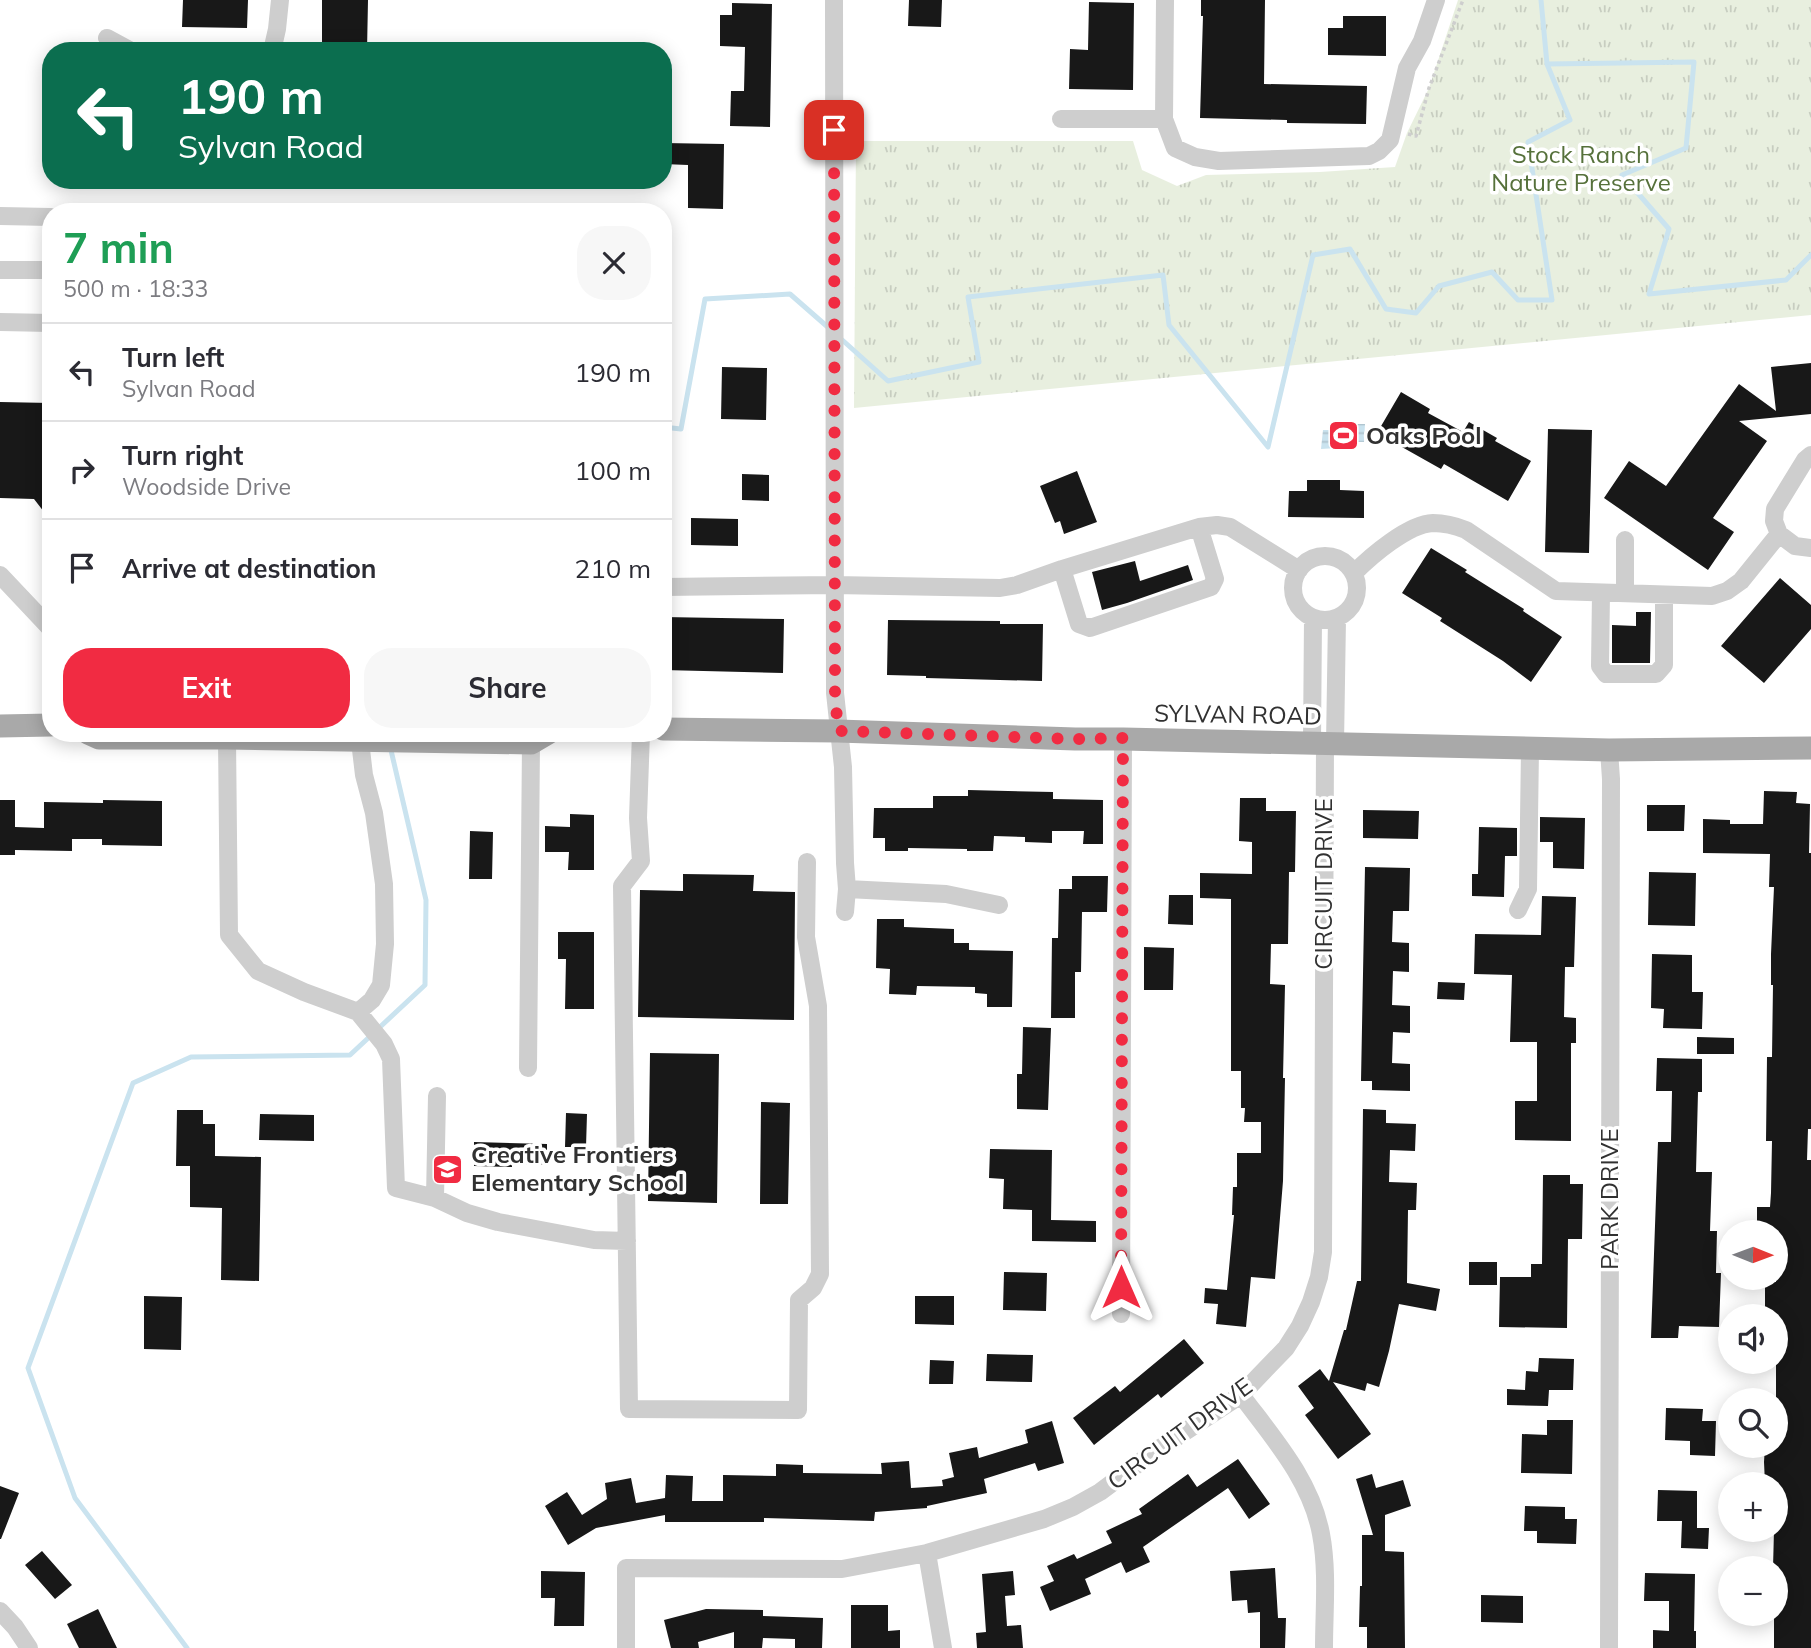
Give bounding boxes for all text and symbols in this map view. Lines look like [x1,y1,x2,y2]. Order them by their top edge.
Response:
text: 190 m [178,65,324,126]
icon: left [63,70,154,161]
pin [804,100,864,160]
icon: arrive [815,111,853,149]
text: Sylvan Road [178,126,364,166]
park label: Stock Ranch Nature Preserve [1491,139,1671,197]
text: 7 min [63,221,174,274]
button: close [577,226,651,300]
text: 500 m · 18:33 [63,274,208,303]
text: Turn left [122,341,224,374]
icon: left [63,353,101,391]
text: 190 m [575,356,651,389]
text: Sylvan Road [122,374,256,403]
sports icon: Oaks Pool [1326,419,1360,453]
place label: Oaks Pool [1366,420,1482,450]
text: Turn right [122,439,243,472]
icon: right [63,451,101,489]
text: 100 m [575,454,651,487]
text: Woodside Drive [122,472,291,501]
icon: arrive [63,549,101,587]
text: Arrive at destination [122,552,377,585]
text: 210 m [575,552,651,585]
button: Exit [63,648,350,728]
button: Share [364,648,651,728]
street label: SYLVAN ROAD [1154,698,1322,730]
street label: CIRCUIT DRIVE [1308,798,1338,970]
street label: PARK DRIVE [1594,1128,1624,1270]
place label: Creative Frontiers Elementary School [471,1139,684,1197]
school or university icon: Creative Frontiers Elementary School [431,1152,465,1186]
north arrow [1718,1220,1788,1290]
map controls [1718,1220,1788,1626]
position arrow [1084,1250,1158,1324]
button: sound [1718,1304,1788,1374]
street label: CIRCUIT DRIVE [1101,1371,1258,1496]
button: search [1718,1388,1788,1458]
button: + [1718,1472,1788,1542]
button: − [1718,1556,1788,1626]

